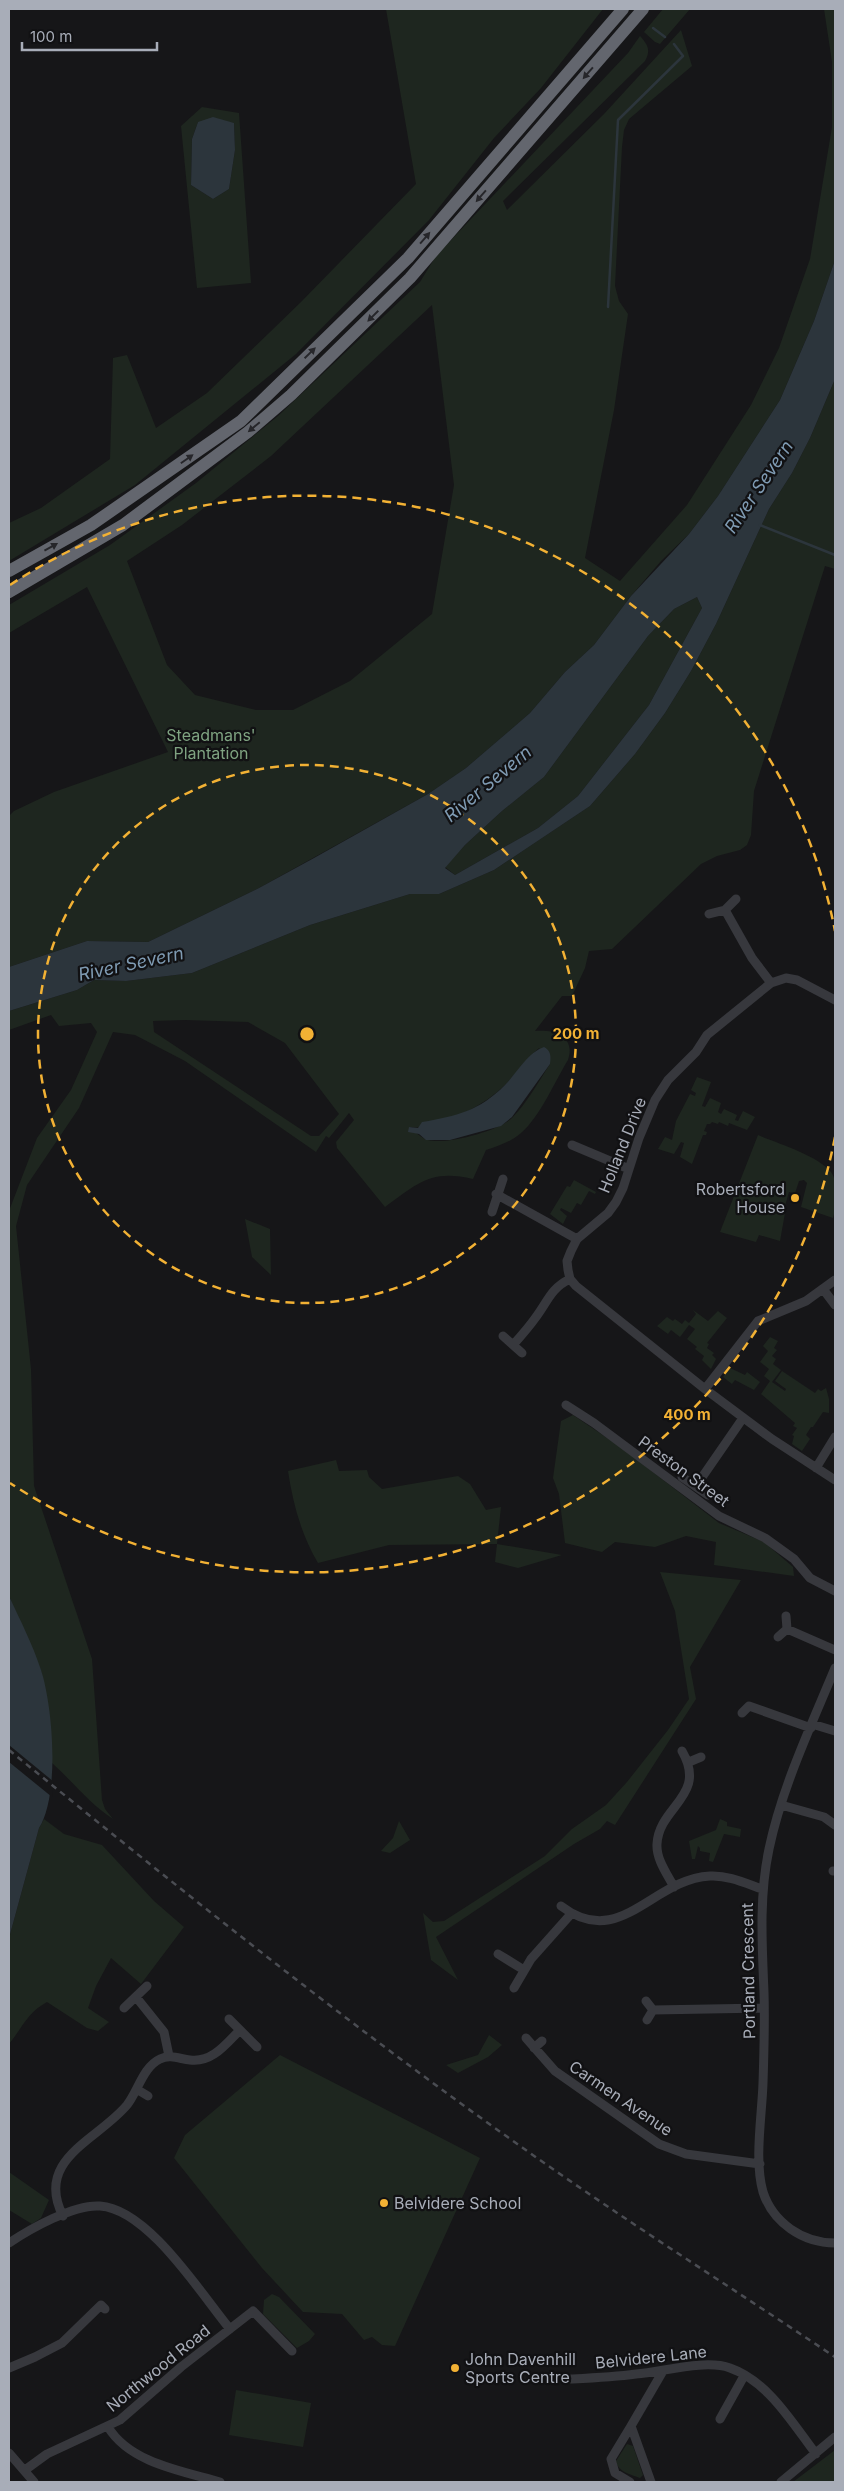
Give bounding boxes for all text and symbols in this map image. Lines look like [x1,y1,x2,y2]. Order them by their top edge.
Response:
scale bar [22,20,158,52]
text: 100 m [30,27,72,46]
one-way arrow [582,66,593,79]
one-way arrow [476,189,487,202]
one-way arrow [419,232,430,244]
one-way arrow [367,310,379,322]
one-way arrow [304,347,316,359]
one-way arrow [248,421,260,432]
water label: River Severn [720,436,797,537]
one-way arrow [181,454,194,464]
one-way arrow [45,543,58,552]
park label: Steadmans' Plantation [166,725,256,763]
water label: River Severn [440,741,536,826]
water label: River Severn [76,942,186,985]
text: 200 m [553,1024,599,1043]
centre of rings [298,1025,316,1043]
street label: Holland Drive [594,1094,650,1196]
place label: Robertsford House [696,1179,785,1217]
marker: Robertsford House [789,1192,801,1204]
text: 400 m [663,1405,711,1424]
street label: Preston Street [635,1431,733,1511]
street label: Portland Crescent [737,1903,759,2039]
street label: Carmen Avenue [565,2056,677,2140]
place label: Belvidere School [394,2193,521,2213]
marker: Belvidere School [378,2197,390,2209]
street label: Northwood Road [102,2320,214,2416]
street label: Belvidere Lane [594,2341,708,2373]
place label: John Davenhill Sports Centre [465,2349,576,2387]
marker: John Davenhill Sports Centre [449,2362,461,2374]

